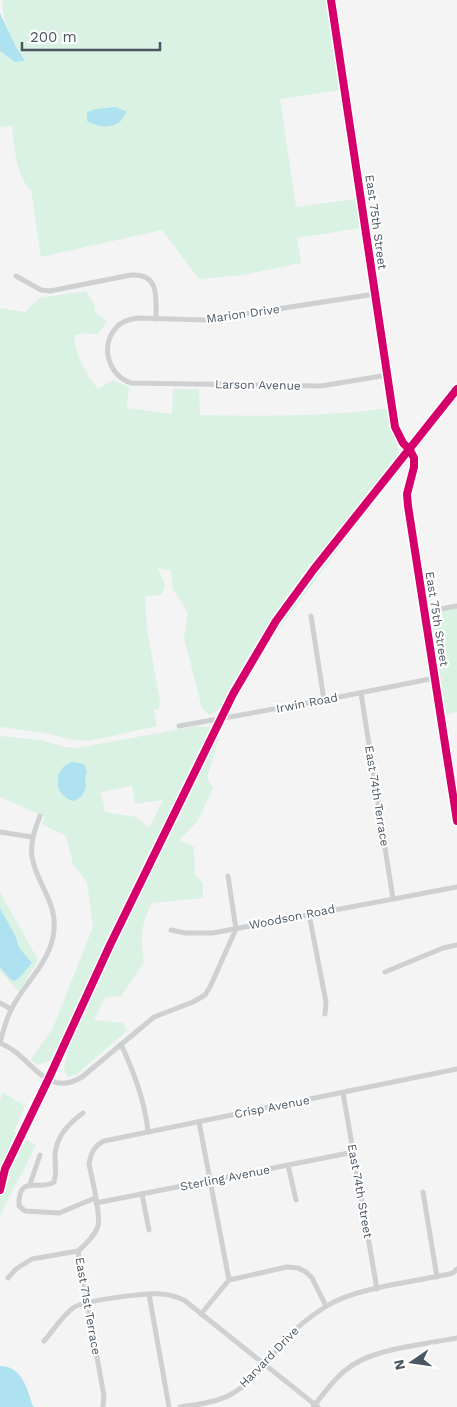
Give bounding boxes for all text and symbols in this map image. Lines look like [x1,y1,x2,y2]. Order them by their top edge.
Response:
scale bar [22,20,160,52]
text: 200 m [30,28,77,46]
street label: East 75th Street [362,174,390,270]
street label: Marion Drive [206,302,280,326]
street label: Larson Avenue [215,377,301,393]
street label: East 75th Street [423,571,451,667]
street label: Irwin Road [275,690,339,716]
street label: East 74th Terrace [362,745,392,847]
street label: Woodson Road [248,902,336,932]
street label: Crisp Avenue [233,1093,311,1121]
street label: East 74th Street [345,1143,375,1239]
street label: Sterling Avenue [179,1162,271,1194]
street label: East 71st Terrace [73,1256,103,1356]
street label: Harvard Drive [236,1324,302,1390]
north arrow [387,1337,437,1387]
text: N [390,1358,408,1372]

